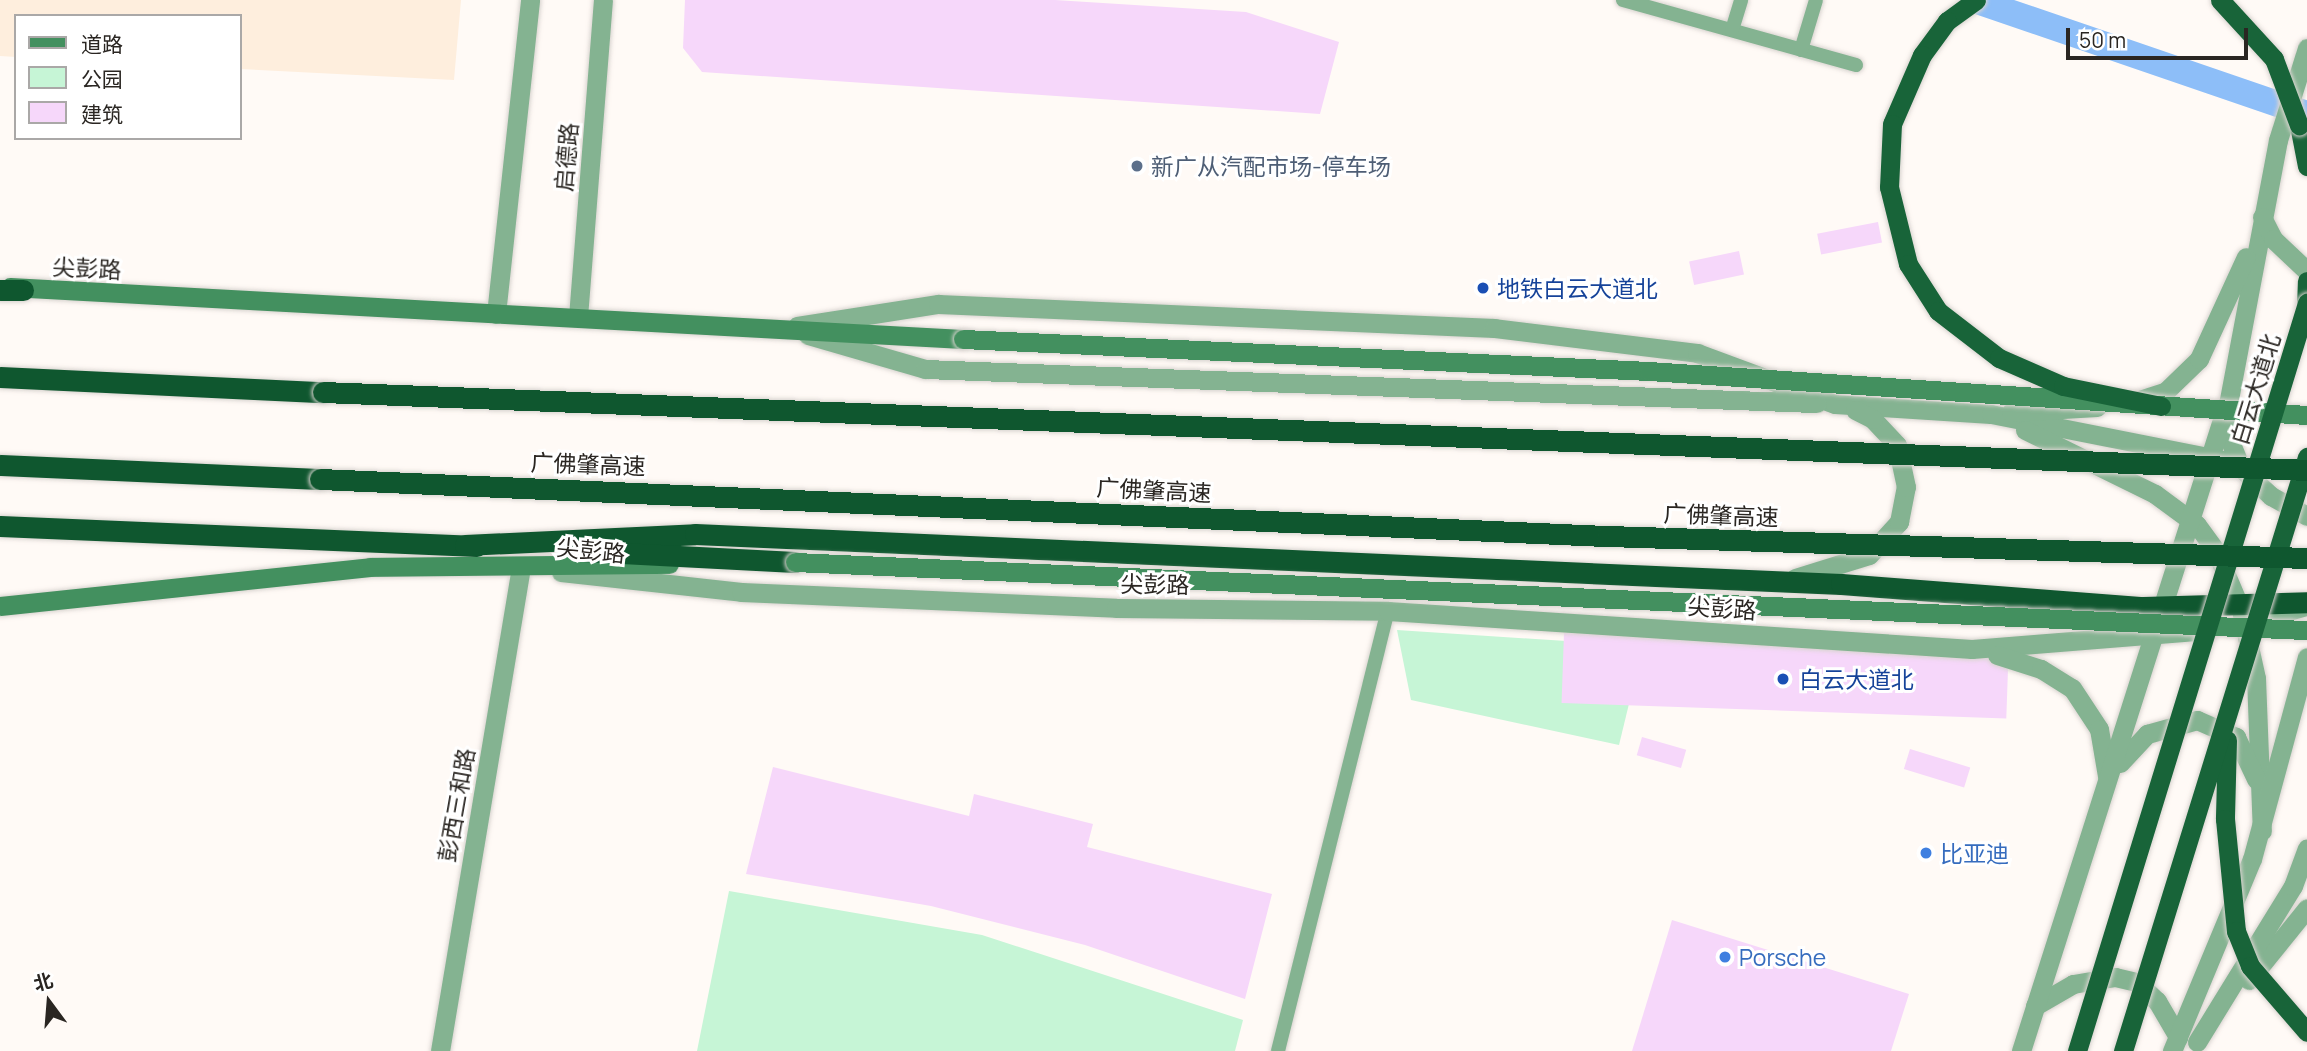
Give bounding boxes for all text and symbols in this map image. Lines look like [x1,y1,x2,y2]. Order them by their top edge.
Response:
legend [14,14,242,140]
scale bar [2069,14,2251,58]
text: 50 m [2079,26,2126,54]
text: 道路 [81,30,123,58]
text: 公园 [81,65,123,93]
text: 建筑 [81,100,123,128]
street label: 启德路 [549,121,583,193]
place label: 新广从汽配市场-停车场 [1151,152,1391,180]
marker: 新广从汽配市场-停车场 [1129,158,1145,174]
street label: 尖彭路 [52,252,122,284]
place label: 地铁白云大道北 [1497,274,1658,302]
marker: 地铁白云大道北 [1475,280,1491,296]
street label: 白云大道北 [2225,330,2285,448]
street label: 广佛肇高速 [530,448,646,480]
street label: 广佛肇高速 [1096,473,1212,507]
street label: 广佛肇高速 [1663,499,1779,531]
street label: 尖彭路 [555,533,627,567]
street label: 尖彭路 [1120,570,1190,598]
street label: 尖彭路 [1687,592,1757,624]
place label: 白云大道北 [1799,665,1914,693]
marker: 白云大道北 [1773,669,1793,689]
street label: 彭西三和路 [432,746,480,864]
place label: 比亚迪 [1940,839,2009,867]
marker: 比亚迪 [1918,845,1934,861]
place label: Porsche [1739,943,1826,971]
marker: Porsche [1717,949,1733,965]
north arrow [14,967,84,1037]
text: 北 [30,967,56,997]

